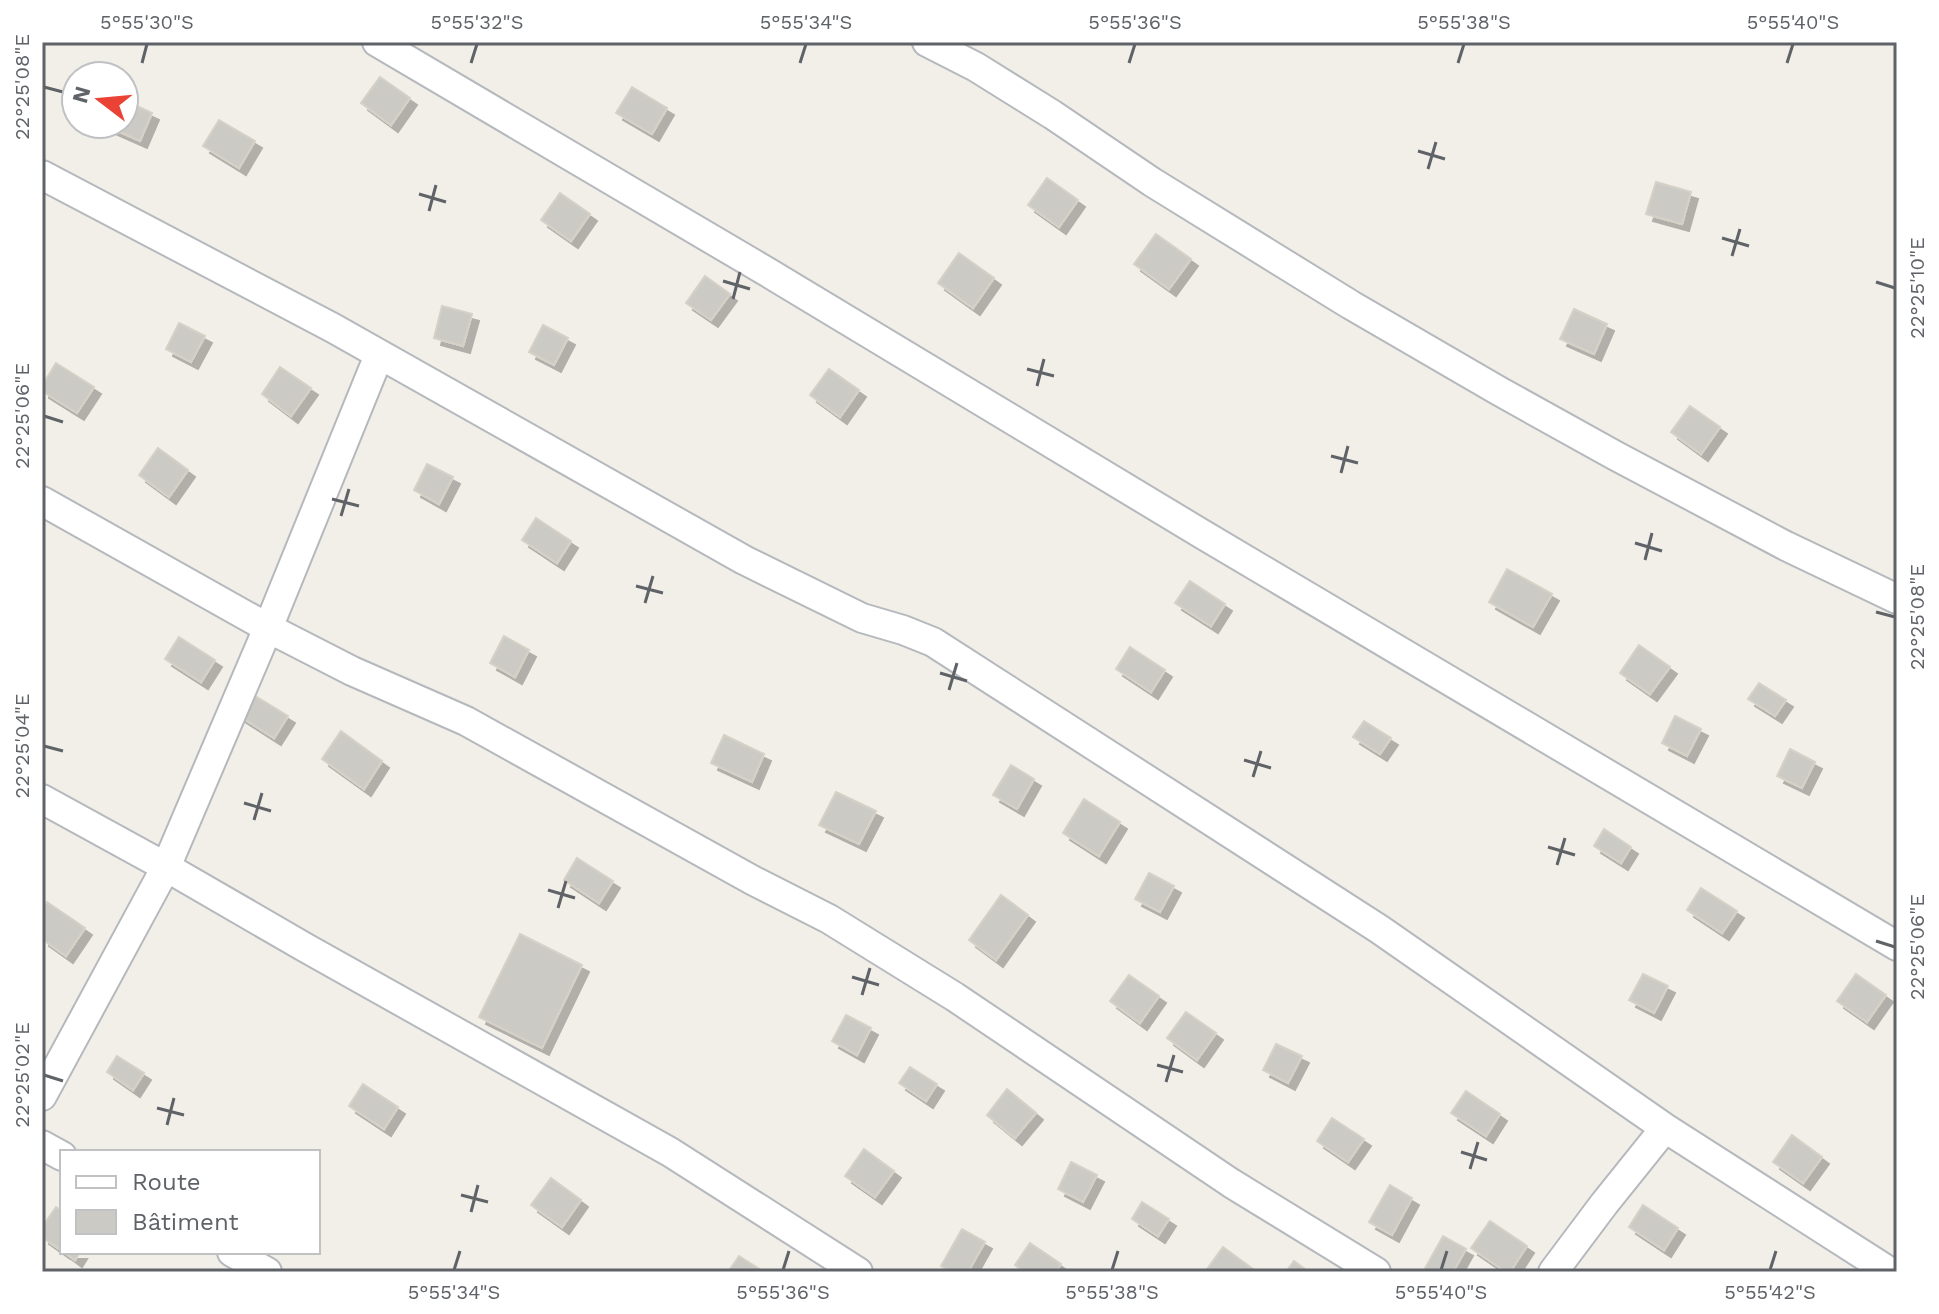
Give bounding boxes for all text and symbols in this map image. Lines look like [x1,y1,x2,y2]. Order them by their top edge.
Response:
text: 5°55'30"S [100,10,194,34]
text: 5°55'32"S [431,10,524,34]
text: 5°55'34"S [760,10,852,34]
text: 5°55'36"S [1088,10,1182,34]
text: 5°55'38"S [1417,10,1511,34]
text: 5°55'40"S [1747,10,1839,34]
text: 22°25'08"E [10,34,34,140]
north arrow [60,60,140,140]
text: N [67,83,96,106]
text: 22°25'10"E [1905,237,1929,339]
text: 22°25'06"E [10,363,34,469]
text: 22°25'08"E [1905,564,1929,670]
text: 22°25'04"E [10,694,34,798]
text: 22°25'06"E [1905,894,1929,1000]
text: 22°25'02"E [10,1022,34,1128]
legend [60,1150,320,1254]
text: Route [132,1168,201,1196]
text: Bâtiment [132,1208,239,1236]
text: 5°55'34"S [408,1280,500,1304]
text: 5°55'36"S [736,1280,830,1304]
text: 5°55'38"S [1065,1280,1159,1304]
text: 5°55'40"S [1395,1280,1487,1304]
text: 5°55'42"S [1724,1280,1816,1304]

